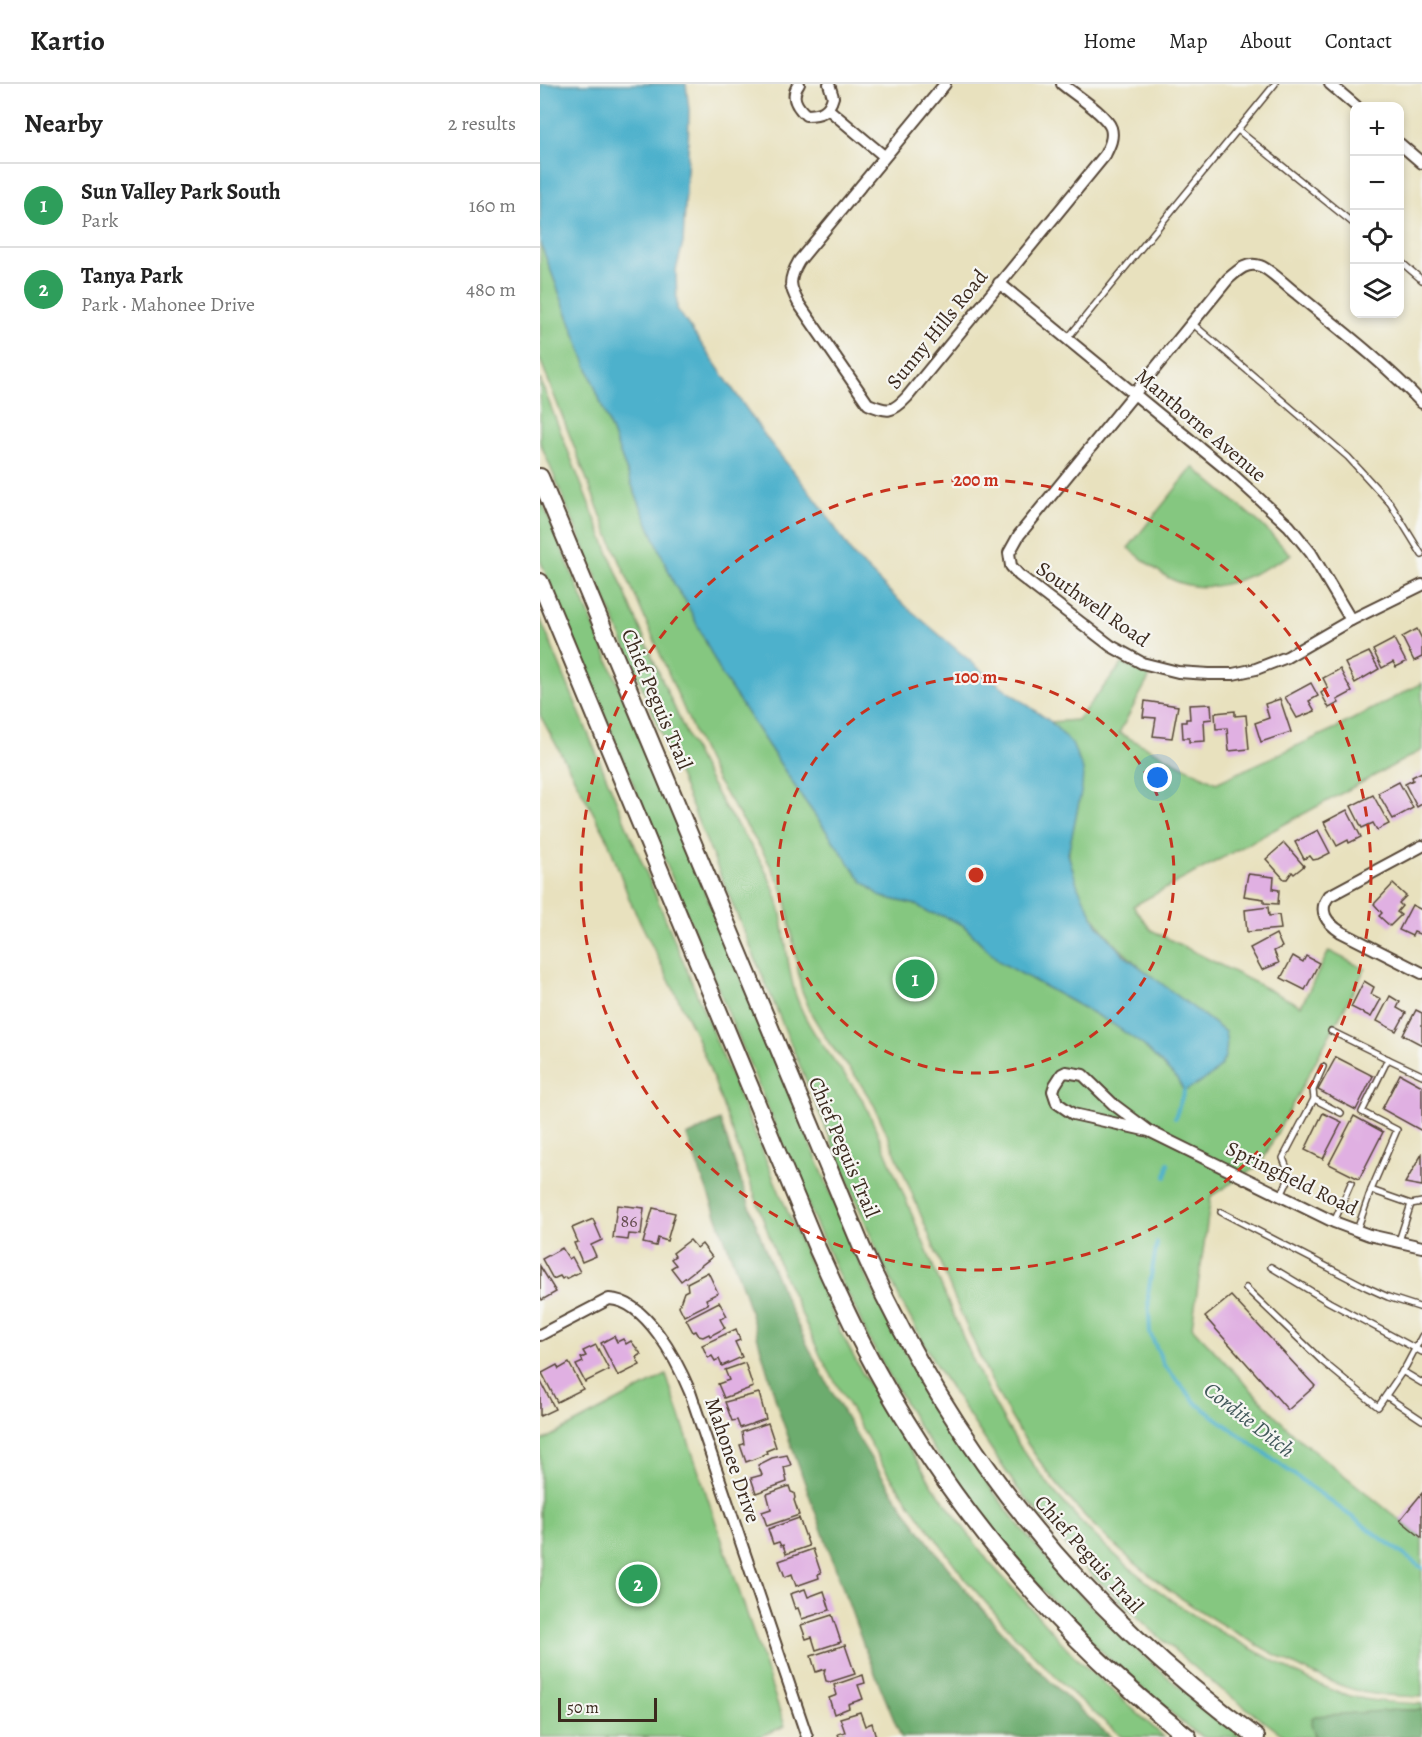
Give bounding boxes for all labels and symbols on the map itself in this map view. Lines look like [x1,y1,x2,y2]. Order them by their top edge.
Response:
street label: Sunny Hills Road [880,263,995,395]
street label: Manthorne Avenue [1130,362,1272,488]
text: 200 m [953,468,999,492]
street label: Southwell Road [1031,555,1156,654]
street label: Chief Peguis Trail [615,624,699,774]
text: 100 m [955,665,997,689]
your location [1143,763,1172,792]
centre of rings [966,865,986,885]
pin: 1 [896,956,934,1002]
street label: Chief Peguis Trail [802,1072,886,1222]
street label: Springfield Road [1221,1134,1364,1222]
house number: 86 [620,1209,638,1233]
water label: Cordite Ditch [1197,1375,1301,1465]
street label: Mahonee Drive [698,1394,768,1526]
street label: Chief Peguis Trail [1028,1489,1150,1619]
pin: 2 [618,1562,658,1606]
scale bar [558,1695,657,1722]

